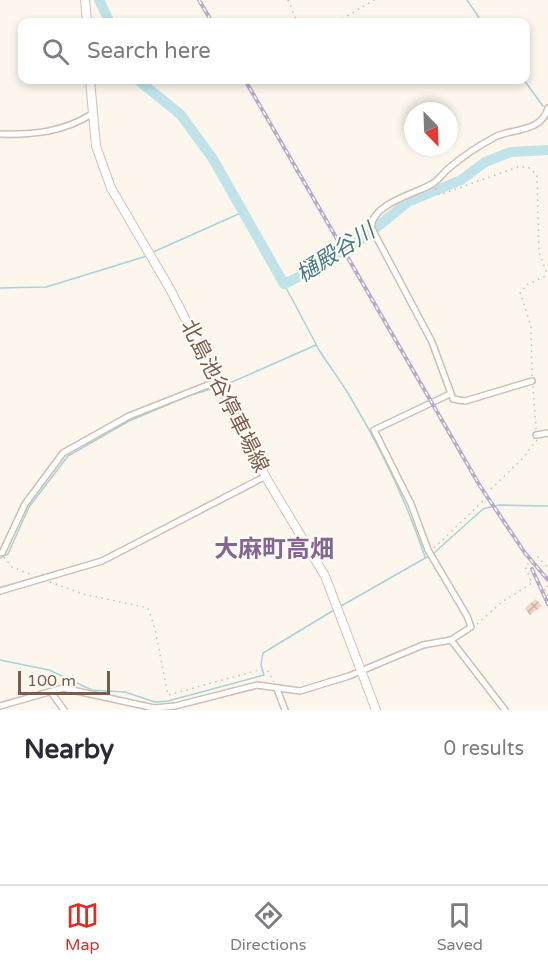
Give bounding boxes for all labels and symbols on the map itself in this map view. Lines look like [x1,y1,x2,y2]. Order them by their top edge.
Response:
north arrow [404,102,458,156]
water label: 樋殿谷川 [292,217,381,288]
street label: 北島池谷停車場線 [175,316,274,477]
district label: 大麻町高畑 [214,535,334,564]
scale bar [18,668,110,696]

